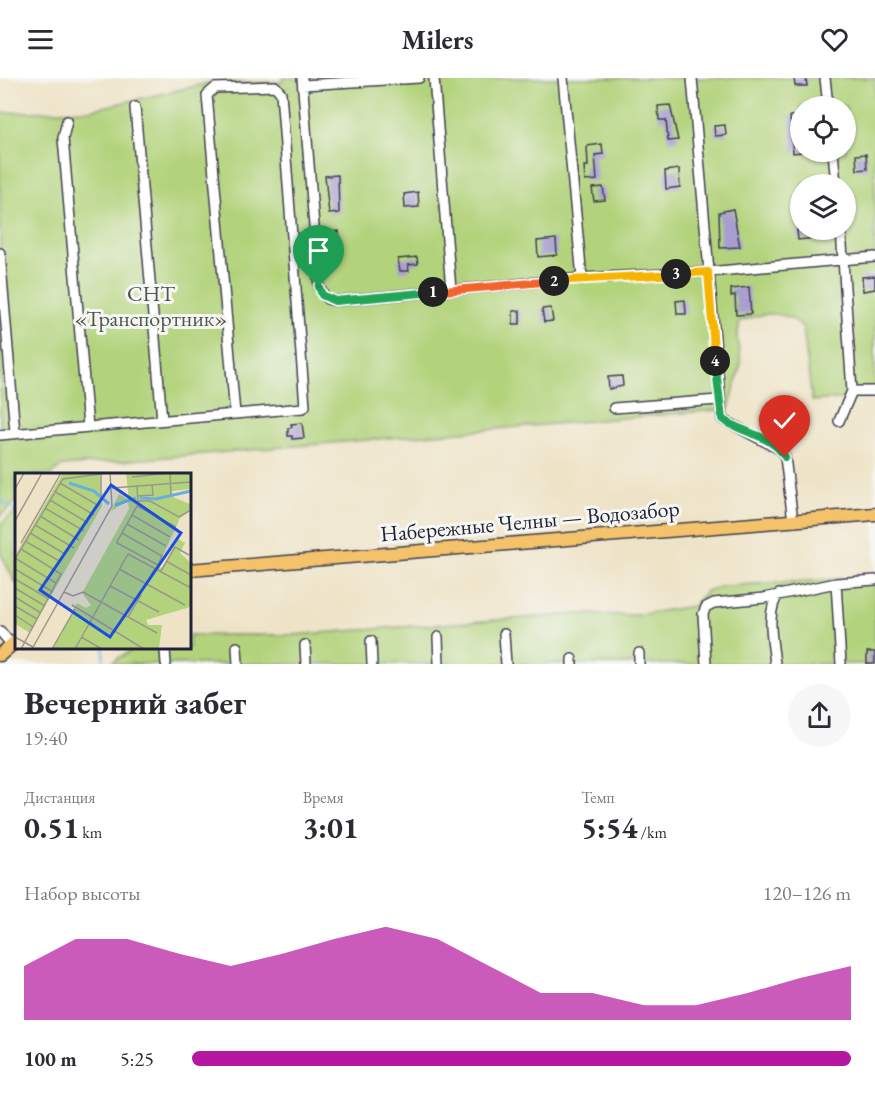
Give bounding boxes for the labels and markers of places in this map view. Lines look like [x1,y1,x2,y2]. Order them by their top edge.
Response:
pin [293,225,344,287]
pin: 3 [661,259,691,289]
pin: 2 [539,266,569,296]
pin: 1 [418,277,448,307]
pin: 4 [700,346,730,376]
pin [759,395,810,457]

